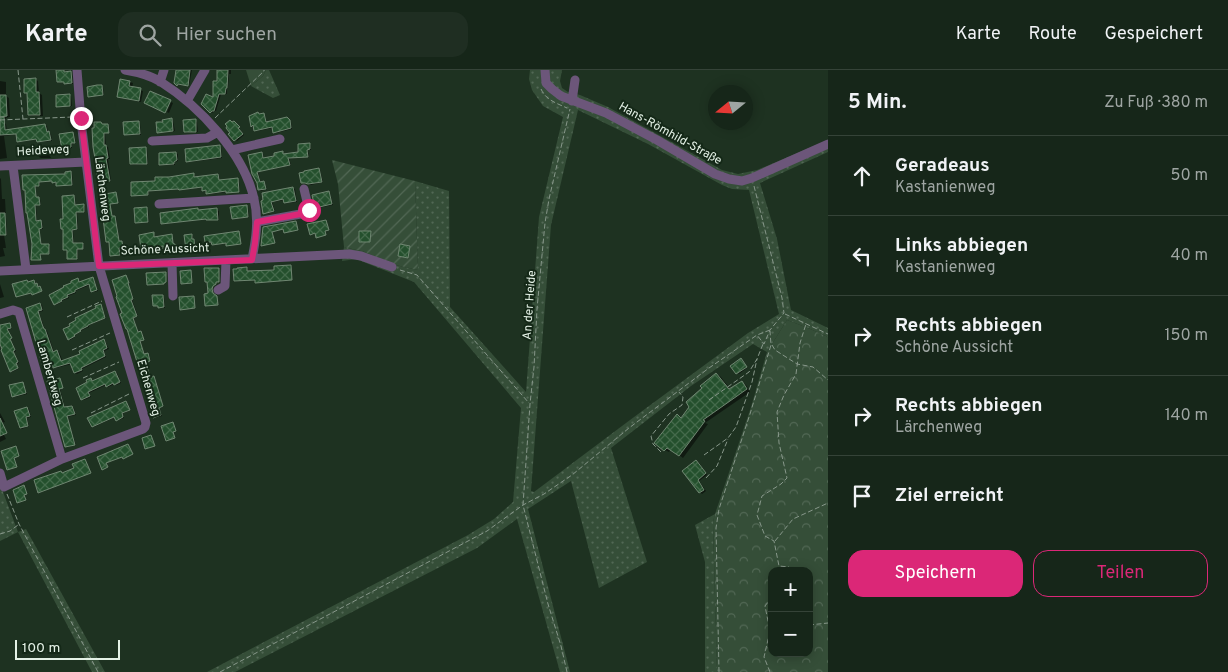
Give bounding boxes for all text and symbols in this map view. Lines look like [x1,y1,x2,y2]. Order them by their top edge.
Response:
search box [118,12,468,57]
text: Karte [25,20,88,50]
icon: search [136,21,164,49]
text: Hier suchen [176,23,277,47]
text: Karte [956,23,1001,46]
text: Route [1029,23,1077,46]
text: Gespeichert [1105,23,1203,46]
north arrow [708,85,753,130]
text: 5 Min. [848,89,907,116]
text: Zu Fuß · 380 m [1104,93,1208,113]
street label: Hans-Römhild-Straße [615,99,725,169]
route end [70,107,93,130]
street label: Heideweg [16,142,70,160]
text: Geradeaus [895,154,990,178]
street label: Lärchenweg [90,156,114,222]
icon: ahead [848,162,876,190]
text: 50 m [1171,166,1208,186]
text: Kastanienweg [895,178,995,198]
route start [298,199,321,222]
text: Links abbiegen [895,234,1028,258]
street label: Schöne Aussicht [120,240,210,260]
icon: left [848,242,876,270]
text: 40 m [1170,246,1208,266]
text: Kastanienweg [895,258,995,278]
street label: An der Heide [520,270,540,340]
text: Rechts abbiegen [895,314,1043,338]
icon: right [848,322,876,350]
text: 150 m [1165,326,1208,346]
street label: Lambertweg [32,338,66,408]
text: Schöne Aussicht [895,338,1013,358]
street label: Eichenweg [132,358,164,418]
text: Rechts abbiegen [895,394,1043,418]
icon: right [848,402,876,430]
text: 140 m [1165,406,1208,426]
text: Lärchenweg [895,418,982,438]
icon: arrive [848,482,876,510]
text: Ziel erreicht [895,484,1004,508]
button: Speichern [848,550,1023,597]
button: Teilen [1033,550,1208,597]
map controls [768,567,813,657]
button: + [768,567,813,612]
button: − [768,612,813,657]
scale bar [15,637,120,660]
text: 100 m [22,640,60,657]

